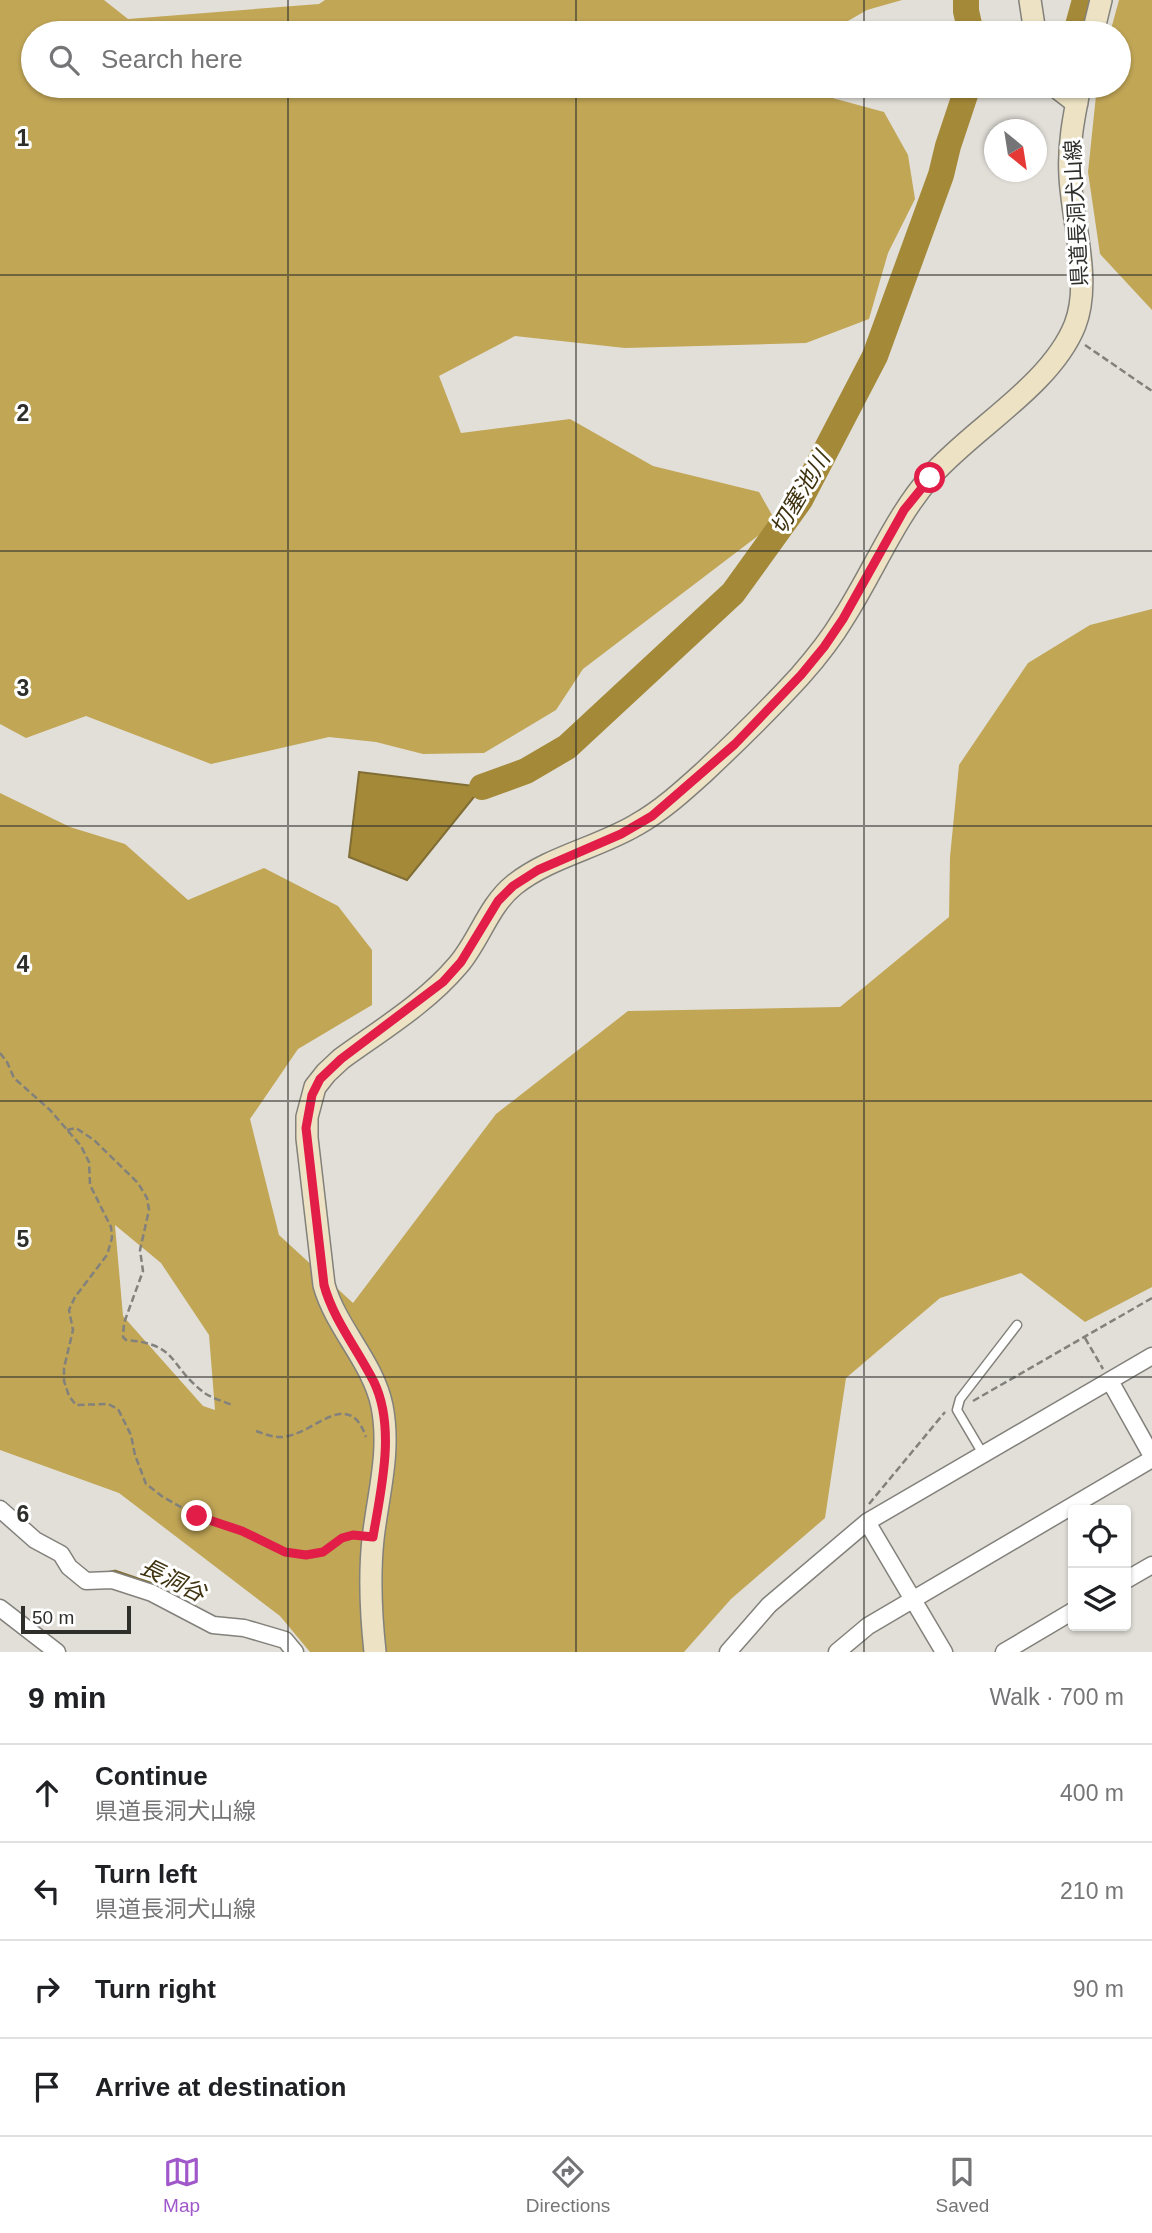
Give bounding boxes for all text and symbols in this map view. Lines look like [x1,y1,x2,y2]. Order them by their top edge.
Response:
search box [21,21,1131,98]
icon: search [45,41,83,79]
text: Search here [101,44,243,74]
north arrow [984,119,1047,182]
text: 1 [17,125,30,151]
street label: 県道長洞犬山線 [1061,139,1091,287]
text: 2 [17,400,29,426]
water label: 切塞池川 [765,444,836,539]
route start [914,462,945,493]
text: 3 [17,675,29,701]
text: 4 [17,951,30,977]
text: 5 [17,1226,30,1252]
route end [181,1500,212,1531]
text: 6 [17,1501,29,1527]
map controls [1068,1505,1131,1631]
button: locate [1068,1505,1131,1568]
water label: 長洞谷 [136,1553,212,1608]
button: layers [1068,1568,1131,1631]
scale bar [21,1603,131,1635]
text: 50 m [32,1607,74,1628]
text: 9 min [28,1681,106,1714]
text: Walk · 700 m [989,1684,1124,1710]
text: Continue [95,1761,208,1791]
icon: ahead [28,1774,66,1812]
text: 400 m [1060,1780,1124,1806]
text: 県道長洞犬山線 [95,1798,256,1824]
text: Turn left [95,1859,197,1889]
icon: left [28,1872,66,1910]
text: 210 m [1060,1878,1124,1904]
text: 県道長洞犬山線 [95,1896,256,1922]
icon: right [28,1970,66,2008]
text: Turn right [95,1974,216,2004]
text: 90 m [1073,1976,1124,2002]
icon: arrive [28,2068,66,2106]
text: Arrive at destination [95,2072,346,2102]
tab: Map [163,2153,201,2217]
tab: Directions [526,2153,610,2217]
tab: Saved [935,2153,989,2217]

